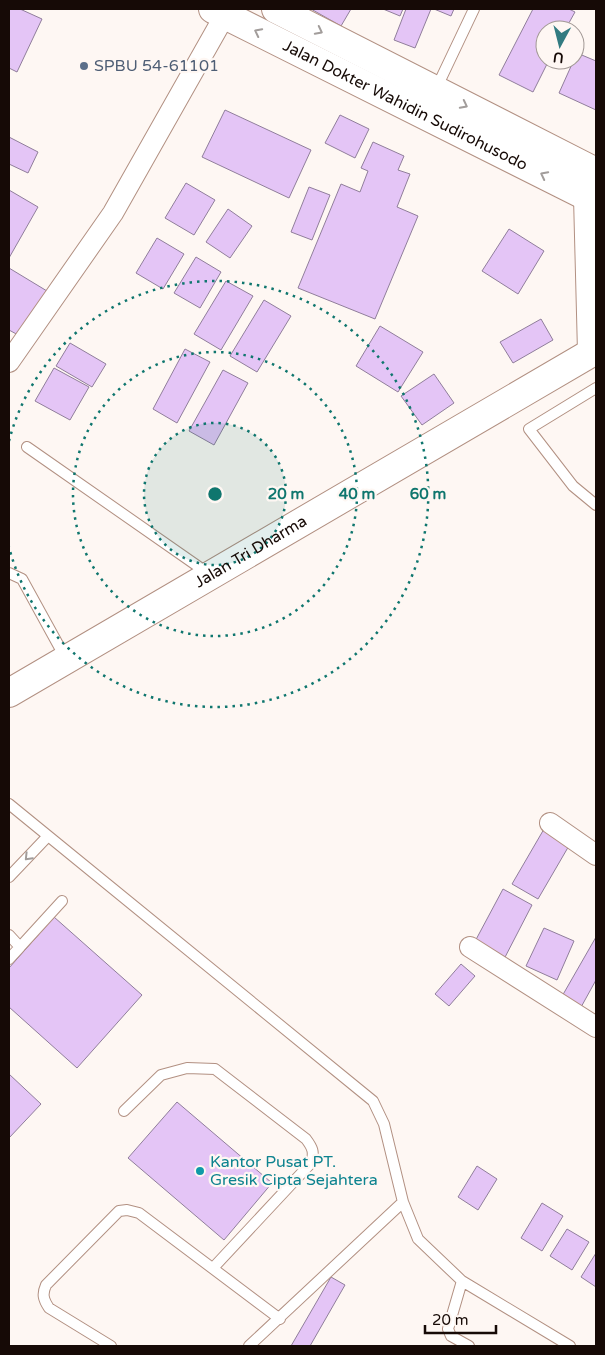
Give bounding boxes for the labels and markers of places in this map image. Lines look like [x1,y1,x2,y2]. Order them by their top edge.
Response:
place label: SPBU 54-61101 [94,56,219,76]
marker: SPBU 54-61101 [78,60,90,72]
centre of rings [206,485,224,503]
place label: Kantor Pusat PT. Gresik Cipta Sejahtera [210,1152,378,1190]
marker: Kantor Pusat PT. Gresik Cipta Sejahtera [194,1165,206,1177]

